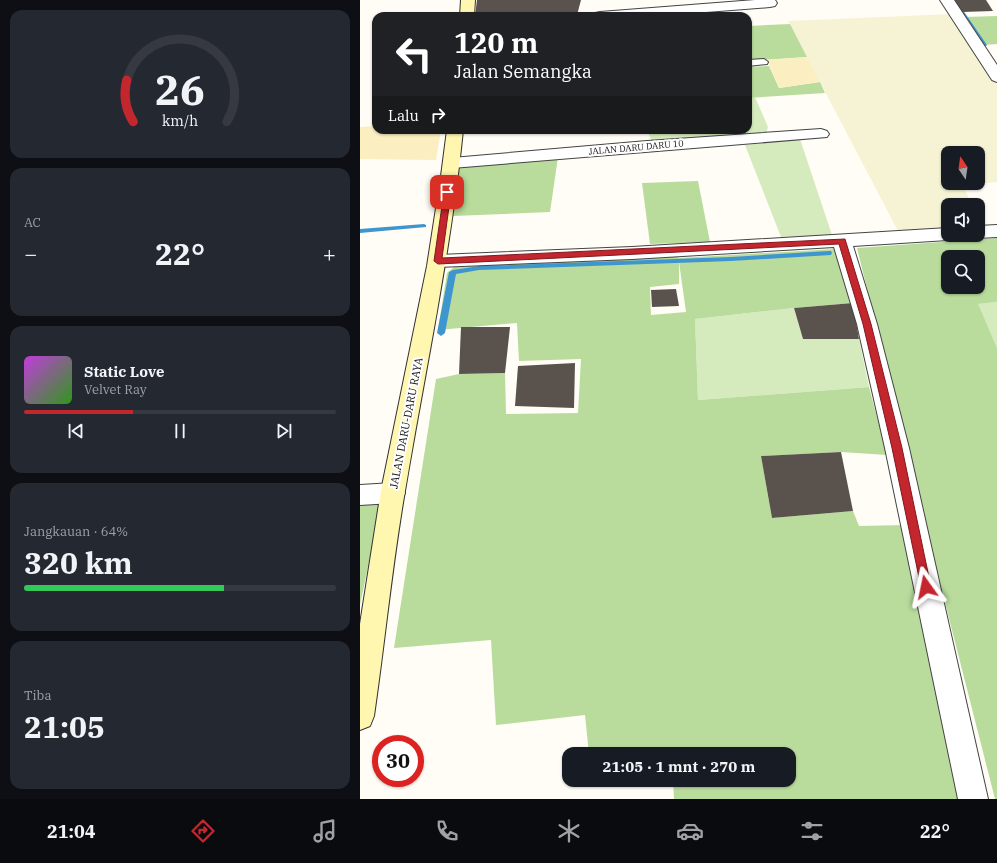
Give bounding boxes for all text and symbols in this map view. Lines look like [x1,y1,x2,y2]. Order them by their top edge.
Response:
text: 120 m [454,24,538,61]
icon: left [388,28,440,80]
text: Jalan Semangka [454,60,592,83]
text: 26 [155,62,205,116]
icon: right [427,104,449,126]
text: Lalu [388,106,419,125]
text: km/h [162,110,198,129]
street label: JALAN DARU DARU 10 [588,137,684,157]
north arrow [941,146,985,190]
map controls [941,146,985,294]
pin [430,175,464,209]
icon: arrive [436,181,458,203]
button: sound [941,198,985,242]
text: AC [24,214,41,231]
text: 22° [155,234,205,273]
text: − [24,239,37,268]
text: + [323,239,336,268]
button: search [941,250,985,294]
street label: JALAN DARU-DARU RAYA [386,356,426,490]
text: Static Love [84,362,164,381]
text: Velvet Ray [84,381,147,398]
icon: previous [65,420,87,442]
icon: pause [169,420,191,442]
icon: next [273,420,295,442]
text: Jangkauan · 64% [24,523,128,540]
text: 320 km [24,543,133,582]
position arrow [905,566,947,608]
text: Tiba [24,687,52,704]
text: 21:05 [24,707,105,746]
speed limit sign: 30 [372,735,424,787]
text: 21:05 · 1 mnt · 270 m [603,757,755,776]
icon: directions [189,817,217,845]
icon: music [311,817,339,845]
icon: phone [433,817,461,845]
icon: climate [555,817,583,845]
icon: car [676,817,704,845]
icon: filters [798,817,826,845]
text: 21:04 [47,820,96,843]
text: 22° [920,820,950,843]

